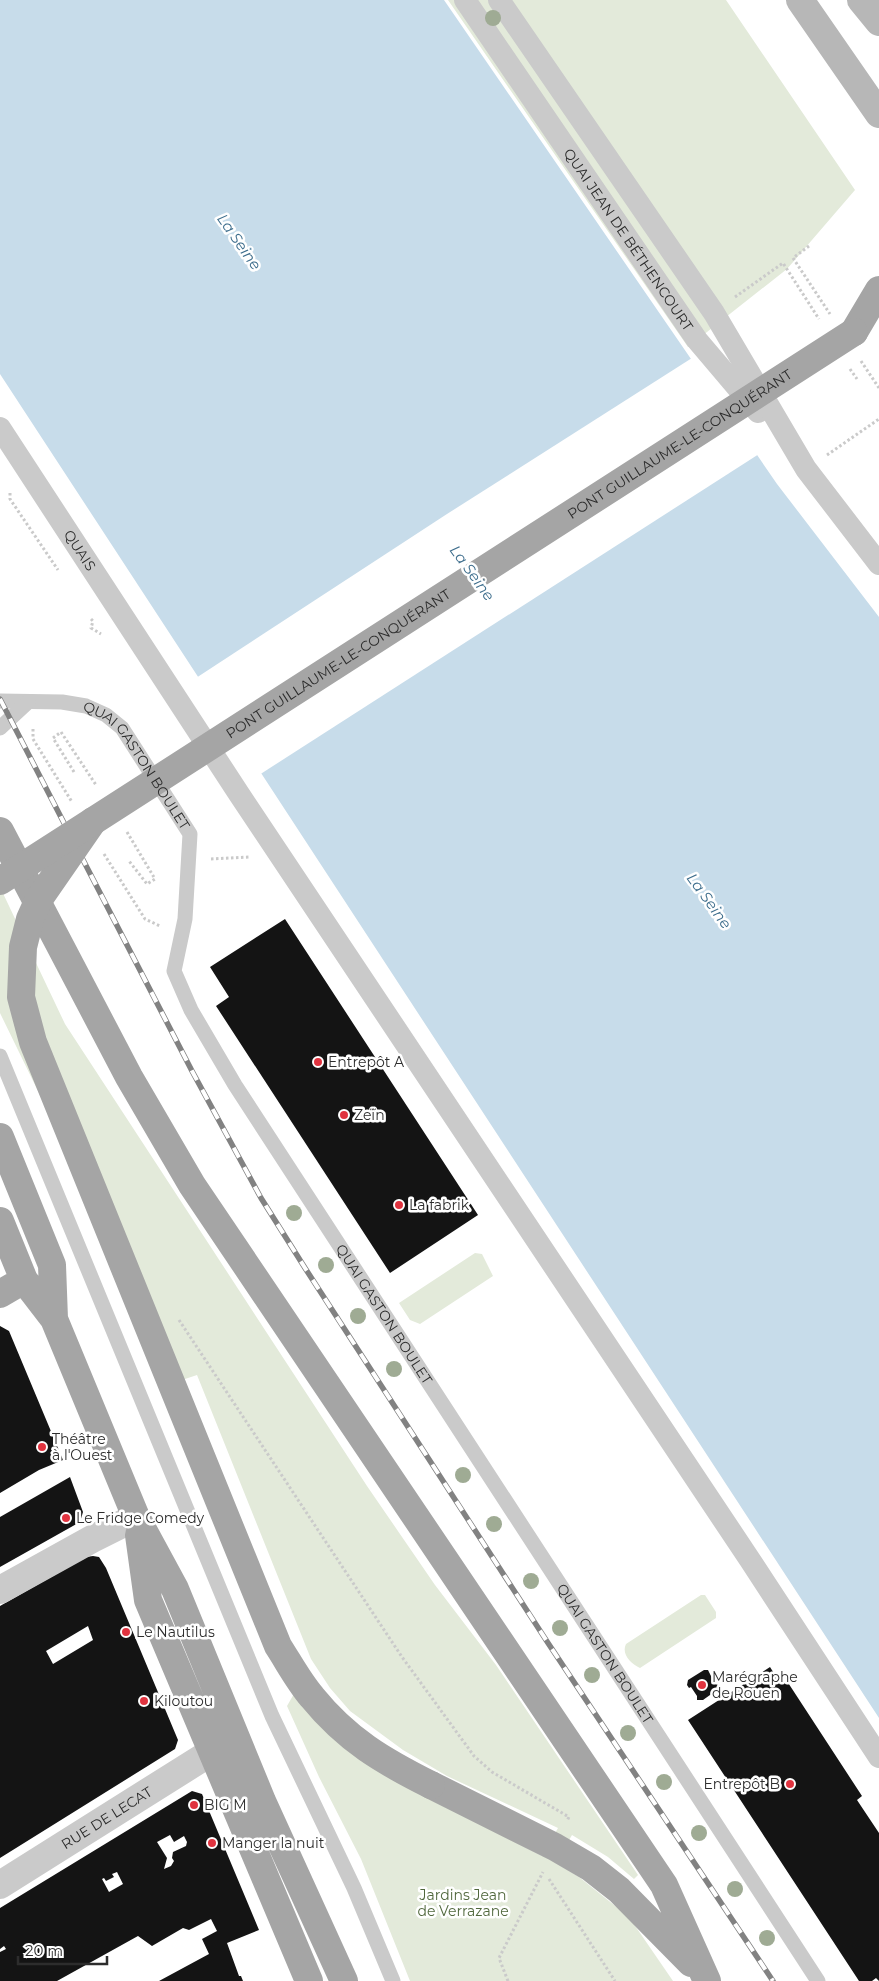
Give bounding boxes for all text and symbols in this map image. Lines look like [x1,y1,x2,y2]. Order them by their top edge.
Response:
street label: QUAI JEAN DE BÉTHENCOURT [560,145,697,334]
water label: La Seine [213,210,266,274]
street label: PONT GUILLAUME-LE-CONQUÉRANT [564,365,795,523]
street label: QUAIS [60,526,100,574]
water label: La Seine [446,541,499,604]
street label: PONT GUILLAUME-LE-CONQUÉRANT [222,585,454,742]
street label: QUAI GASTON BOULET [80,697,194,833]
water label: La Seine [683,869,736,932]
place label: Entrepôt A [328,1053,405,1071]
marker: Entrepôt A [312,1056,324,1068]
place label: Zeïn [354,1106,385,1124]
marker: Zeïn [338,1109,350,1121]
place label: La fabrik [409,1196,470,1214]
marker: La fabrik [393,1199,405,1211]
street label: QUAI GASTON BOULET [332,1241,436,1388]
place label: Théâtre à l'Ouest [52,1430,113,1464]
marker: Théâtre à l'Ouest [36,1441,48,1453]
place label: Le Fridge Comedy [76,1509,205,1527]
marker: Le Fridge Comedy [60,1512,72,1524]
street label: QUAI GASTON BOULET [553,1580,657,1727]
place label: Le Nautilus [136,1623,215,1641]
marker: Le Nautilus [120,1626,132,1638]
place label: Marégraphe de Rouen [712,1668,798,1702]
marker: Marégraphe de Rouen [696,1679,708,1691]
place label: Kiloutou [154,1692,213,1710]
marker: Kiloutou [138,1695,150,1707]
place label: Entrepôt B [703,1775,780,1793]
marker: Entrepôt B [784,1778,796,1790]
street label: RUE DE LECAT [58,1783,155,1853]
place label: BIG M [204,1796,247,1814]
marker: BIG M [188,1799,200,1811]
place label: Manger la nuit [222,1834,325,1852]
marker: Manger la nuit [206,1837,218,1849]
park label: Jardins Jean de Verrazane [417,1886,509,1920]
scale bar [18,1934,106,1966]
text: 20 m [25,1941,63,1960]

